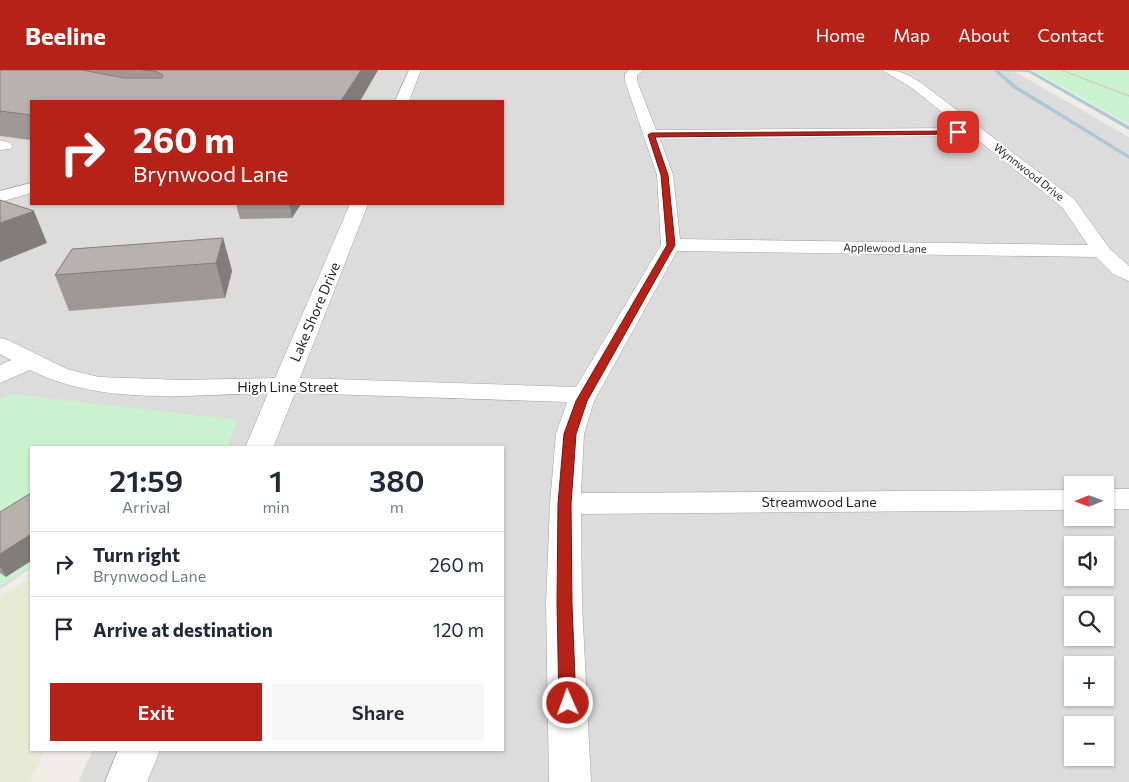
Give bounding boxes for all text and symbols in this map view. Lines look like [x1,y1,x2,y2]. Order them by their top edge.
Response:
text: Beeline [25,21,106,50]
text: Home [816,24,865,46]
text: Map [893,24,930,46]
text: About [958,24,1010,46]
text: Contact [1038,24,1104,46]
pin [937,111,979,153]
text: 260 m [133,117,235,160]
icon: arrive [944,118,972,146]
icon: right [50,120,115,185]
street label: Wynnwood Drive [991,140,1067,203]
text: Brynwood Lane [133,160,288,187]
street label: Applewood Lane [843,240,927,255]
street label: Lake Shore Drive [286,259,343,364]
street label: High Line Street [237,378,339,395]
text: 21:59 [109,461,183,498]
text: 1 [269,461,283,498]
text: 380 [369,461,425,498]
north arrow [1064,476,1114,526]
map controls [1064,476,1114,766]
street label: Streamwood Lane [761,493,877,510]
text: Arrival [122,497,170,516]
text: min [262,497,290,516]
text: m [390,497,404,516]
button: sound [1064,536,1114,586]
text: Turn right [93,543,180,566]
icon: right [50,550,78,578]
text: 260 m [429,553,484,576]
text: Brynwood Lane [93,566,206,585]
button: search [1064,596,1114,646]
icon: arrive [50,615,78,643]
text: Arrive at destination [93,618,273,641]
text: 120 m [433,618,484,641]
button: + [1064,656,1114,706]
position arrow [541,676,593,728]
button: Exit [50,683,262,741]
button: Share [272,683,484,741]
button: − [1064,716,1114,766]

